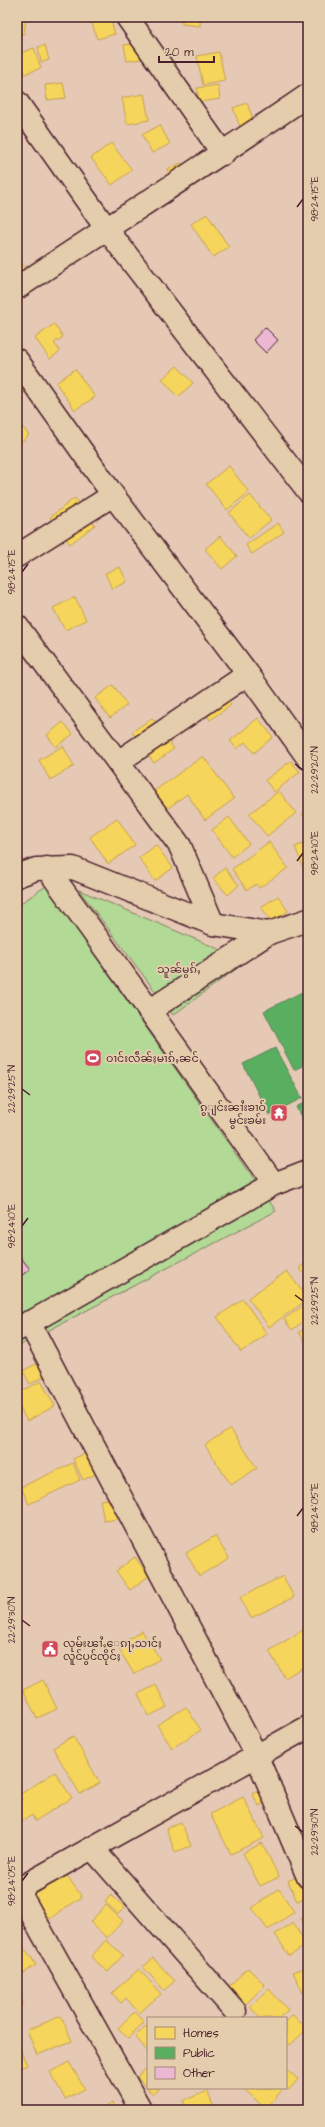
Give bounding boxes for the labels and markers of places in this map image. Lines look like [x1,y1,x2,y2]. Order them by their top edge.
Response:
sports icon: ဝၢင်းလဵၼ်ႈမၢၵ်ႇၼင် [83,1048,103,1068]
place label: ဝၢင်းလဵၼ်ႈမၢၵ်ႇၼင် [106,1051,199,1066]
place label: ၵွျင်းၼၢႆးၶၢဝ် မွင်းၶမ်း [200,1100,266,1129]
temple icon: ၵွျင်းၼၢႆးၶၢဝ် မွင်းၶမ်း [269,1103,289,1123]
place label: လုမ်းၽၢႆႇေၵႃႇသၢင်ႈ လူင်ပွင်ၸိုင်ႈ [63,1636,162,1665]
public building icon: လုမ်းၽၢႆႇေၵႃႇသၢင်ႈ လူင်ပွင်ၸိုင်ႈ [40,1639,60,1659]

